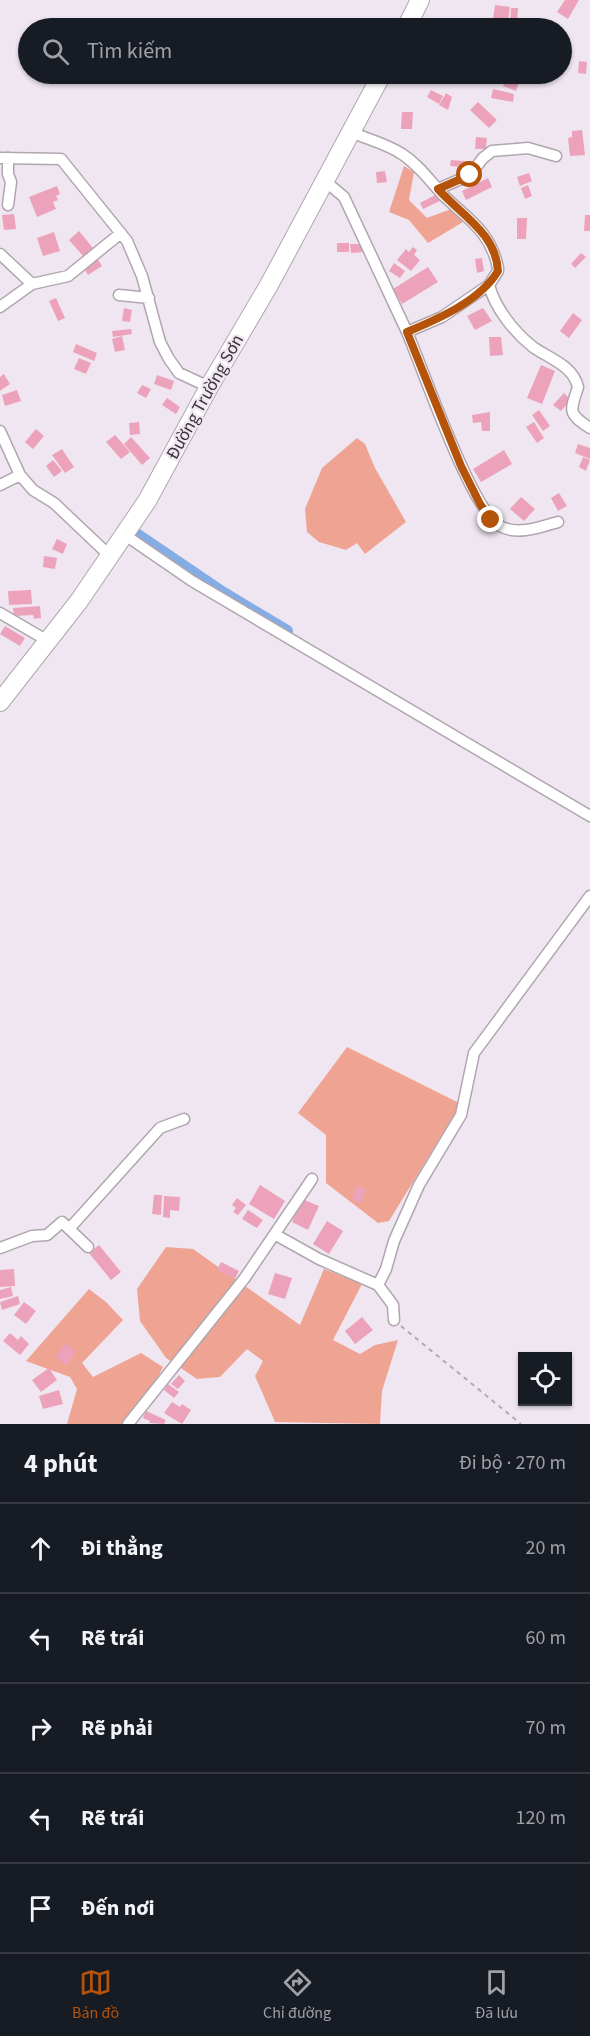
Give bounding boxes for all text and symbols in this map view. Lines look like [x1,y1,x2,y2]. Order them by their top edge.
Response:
search box [18,18,572,84]
icon: search [39,35,72,68]
text: Tìm kiếm [87,35,172,67]
route start [456,161,482,187]
street label: Đường Trường Sơn [160,330,250,464]
route end [477,506,503,532]
map controls [518,1352,572,1406]
button: locate [518,1352,572,1406]
text: 4 phút [24,1445,97,1482]
text: Đi bộ · 270 m [459,1449,566,1477]
icon: ahead [24,1532,57,1565]
text: Đi thẳng [81,1532,163,1564]
text: 20 m [526,1534,566,1562]
icon: left [24,1622,57,1655]
text: Rẽ trái [81,1622,144,1654]
text: 60 m [526,1624,566,1652]
icon: right [24,1712,57,1745]
text: Rẽ phải [81,1712,153,1744]
text: 70 m [526,1714,566,1742]
icon: left [24,1802,57,1835]
text: Rẽ trái [81,1802,144,1834]
text: 120 m [516,1804,566,1832]
icon: arrive [24,1892,57,1925]
text: Đến nơi [81,1892,155,1924]
tab: Bản đồ [72,1966,119,2024]
tab: Chỉ đường [263,1966,331,2024]
tab: Đã lưu [475,1966,518,2024]

